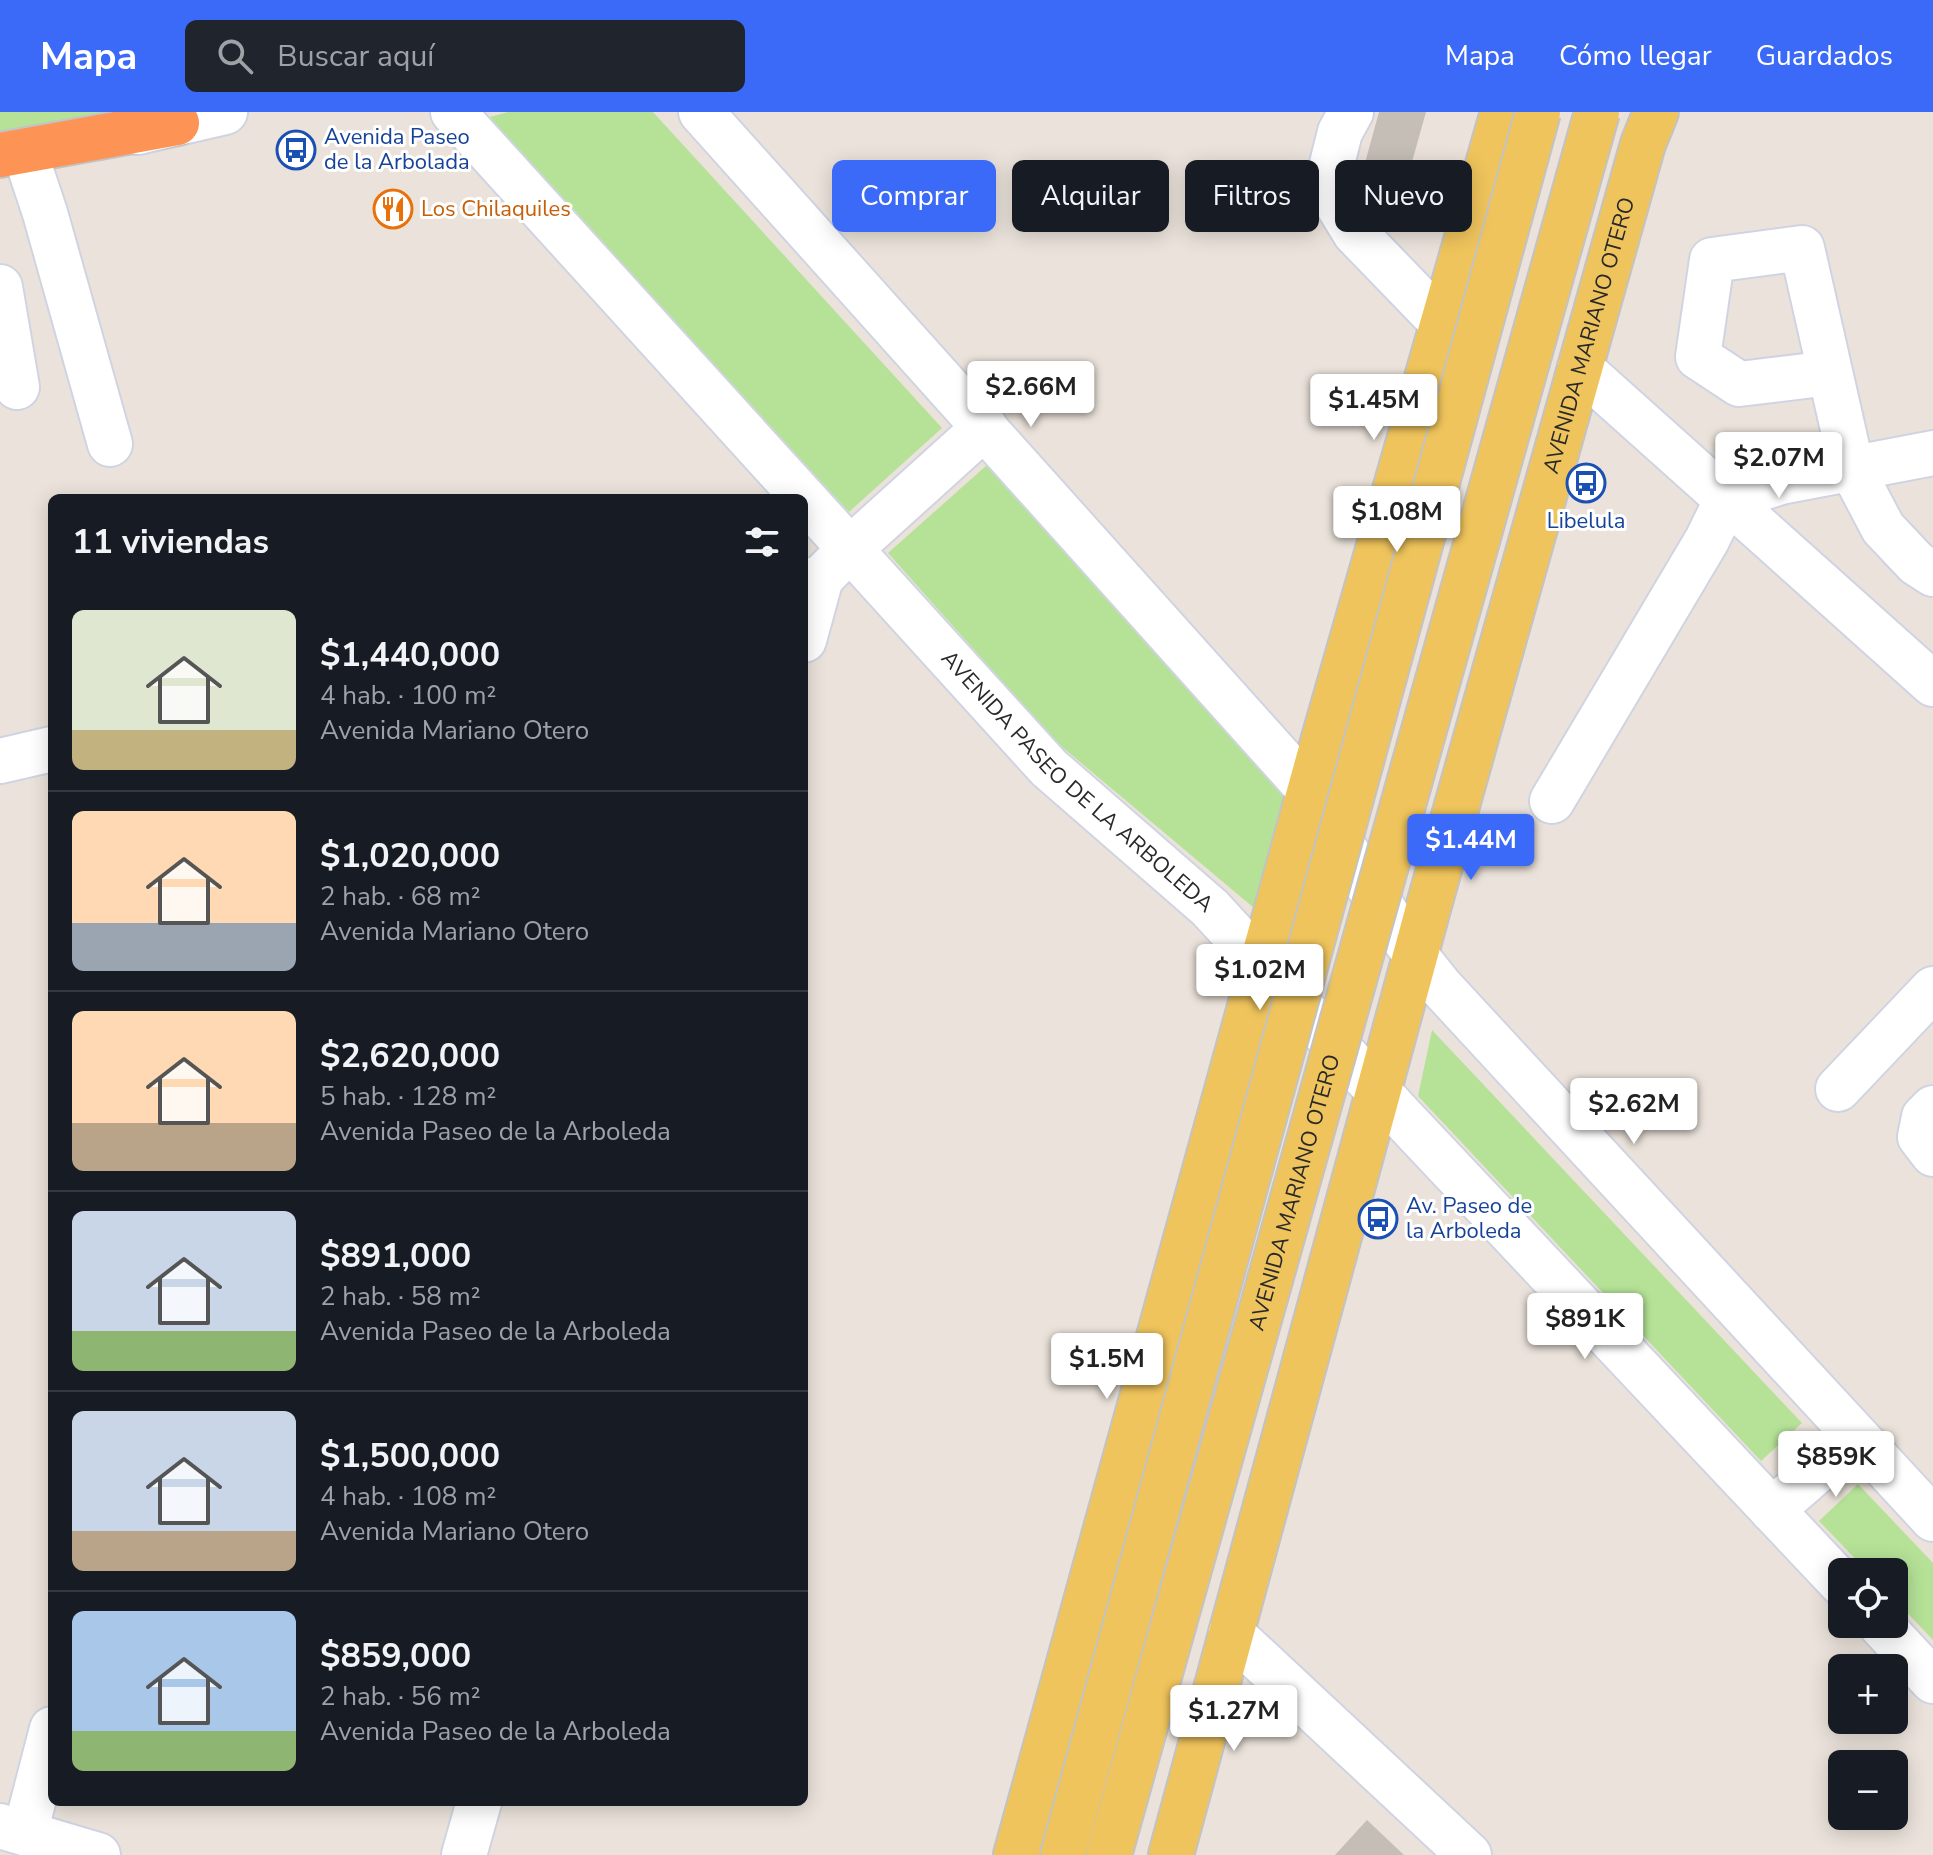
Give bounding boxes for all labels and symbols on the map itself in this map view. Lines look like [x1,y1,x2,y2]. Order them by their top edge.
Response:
place label: Avenida Paseo de la Arbolada [324,122,470,177]
bus stop icon: Avenida Paseo de la Arbolada [275,129,317,171]
restaurant icon: Los Chilaquiles [372,188,414,230]
place label: Los Chilaquiles [421,194,571,224]
street label: AVENIDA MARIANO OTERO [1536,194,1642,477]
pin: $2.66M [966,361,1096,429]
pin: $1.45M [1309,374,1439,442]
pin: $2.07M [1714,432,1844,500]
bus stop icon: Libelula [1565,462,1607,504]
pin: $1.08M [1332,486,1462,554]
place label: Libelula [1547,506,1625,536]
street label: AVENIDA PASEO DE LA ARBOLEDA [934,644,1220,919]
pin: $1.44M [1406,814,1536,882]
pin: $1.02M [1195,944,1325,1012]
street label: AVENIDA MARIANO OTERO [1241,1051,1348,1334]
pin: $2.62M [1569,1078,1699,1146]
place label: Av. Paseo de la Arboleda [1406,1191,1532,1246]
bus stop icon: Av. Paseo de la Arboleda [1357,1198,1399,1240]
pin: $891K [1529,1293,1641,1361]
pin: $1.5M [1051,1333,1163,1401]
pin: $859K [1780,1431,1892,1499]
pin: $1.27M [1169,1685,1299,1753]

